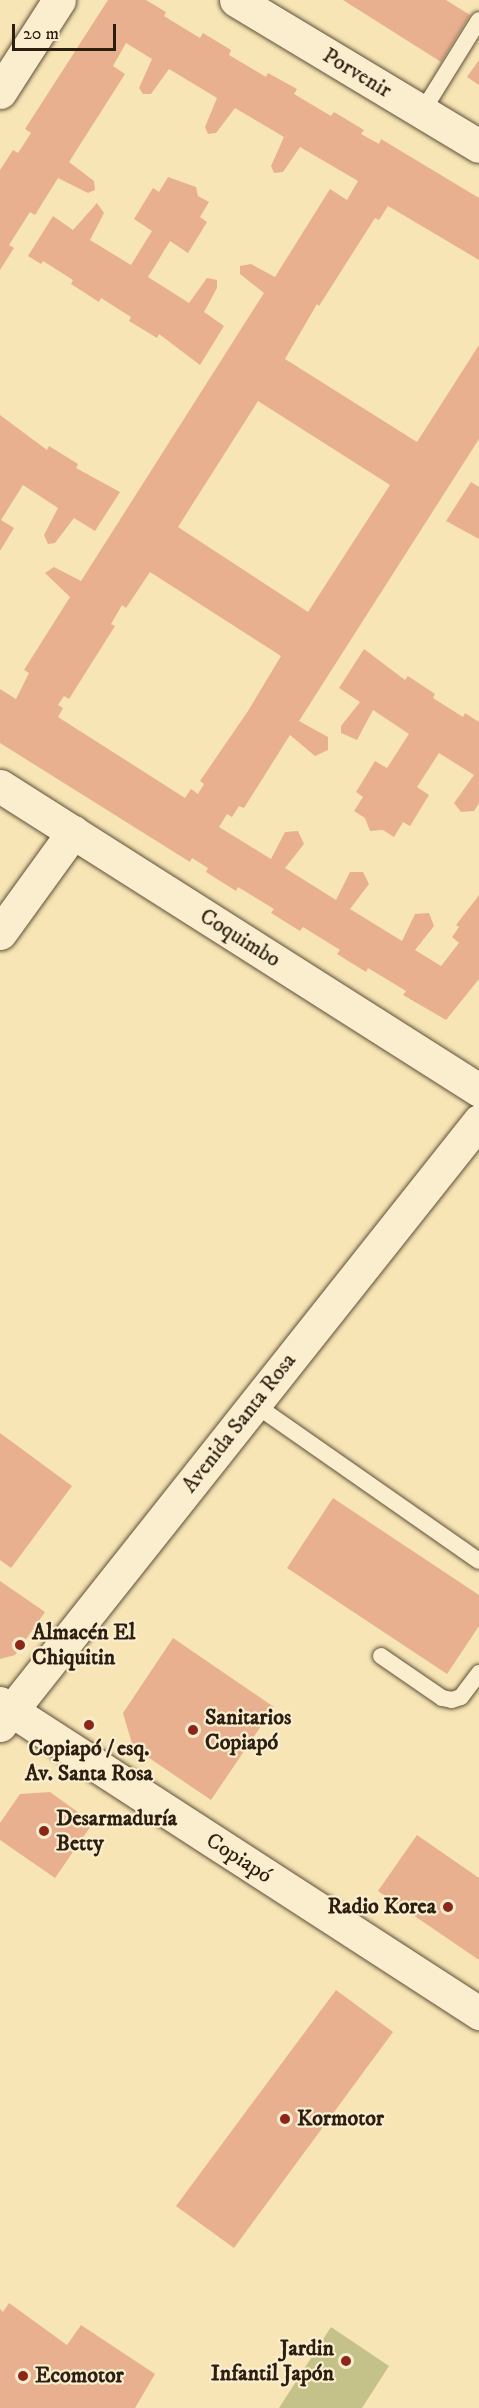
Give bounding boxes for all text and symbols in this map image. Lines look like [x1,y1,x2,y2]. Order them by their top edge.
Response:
scale bar [15,12,118,50]
text: 20 m [23,23,59,45]
street label: Porvenir [318,42,396,104]
street label: Coquimbo [195,903,285,973]
street label: Avenida Santa Rosa [176,1348,302,1498]
place label: Almacén El Chiquitin [32,1619,135,1670]
marker: Almacén El Chiquitin [13,1638,27,1652]
place label: Sanitarios Copiapó [205,1704,291,1756]
marker: Copiapó / esq. Av. Santa Rosa [82,1718,96,1732]
marker: Sanitarios Copiapó [186,1723,200,1737]
place label: Copiapó / esq. Av. Santa Rosa [25,1735,153,1786]
place label: Desarmaduría Betty [56,1805,177,1856]
marker: Desarmaduría Betty [37,1824,51,1838]
street label: Copiapó [201,1827,277,1889]
place label: Radio Korea [327,1894,436,1920]
marker: Radio Korea [441,1900,455,1914]
place label: Kormotor [297,2106,384,2132]
marker: Kormotor [278,2112,292,2126]
place label: Jardin Infantil Japón [211,2335,334,2386]
marker: Jardin Infantil Japón [339,2354,353,2368]
place label: Ecomotor [35,2363,124,2389]
marker: Ecomotor [16,2369,30,2383]

